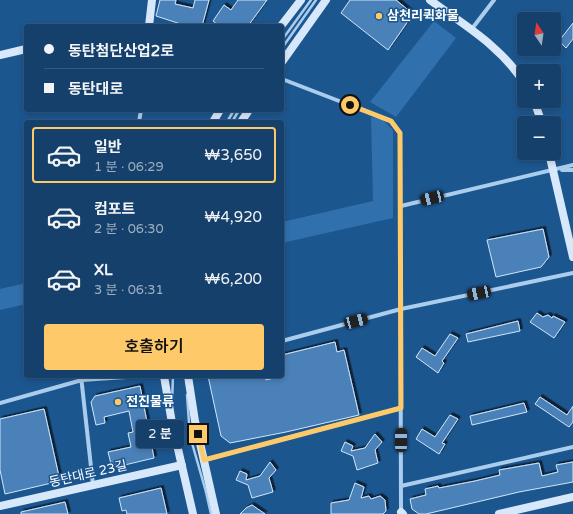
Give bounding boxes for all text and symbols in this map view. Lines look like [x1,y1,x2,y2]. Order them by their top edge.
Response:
place label: 삼천리퀵화물 [387,8,459,24]
marker: 삼천리퀵화물 [374,11,384,21]
north arrow [517,12,561,56]
map controls [517,12,561,160]
text: 동탄첨단산업2로 [68,42,174,60]
button: + [517,64,561,108]
text: 동탄대로 [68,80,123,98]
route start [341,96,359,114]
button: − [517,116,561,160]
icon: car [46,137,82,173]
text: 일반 [94,138,122,156]
text: ₩3,650 [204,146,262,164]
text: 1 분 · 06:29 [94,159,164,175]
car [419,189,445,207]
icon: car [46,199,82,235]
text: 컴포트 [94,200,135,218]
text: ₩4,920 [204,208,262,226]
text: 2 분 · 06:30 [94,221,164,237]
icon: car [46,261,82,297]
text: XL [94,261,113,279]
text: ₩6,200 [204,270,262,288]
text: 3 분 · 06:31 [94,282,164,298]
car [466,285,492,301]
car [343,312,369,330]
button: 호출하기 [44,324,264,370]
place label: 전진물류 [126,394,174,410]
marker: 전진물류 [113,397,123,407]
callout: 2 분 [136,420,184,448]
route end [189,425,207,443]
text: 2 분 [148,426,172,442]
car [395,428,407,452]
street label: 동탄대로 23길 [47,457,129,491]

